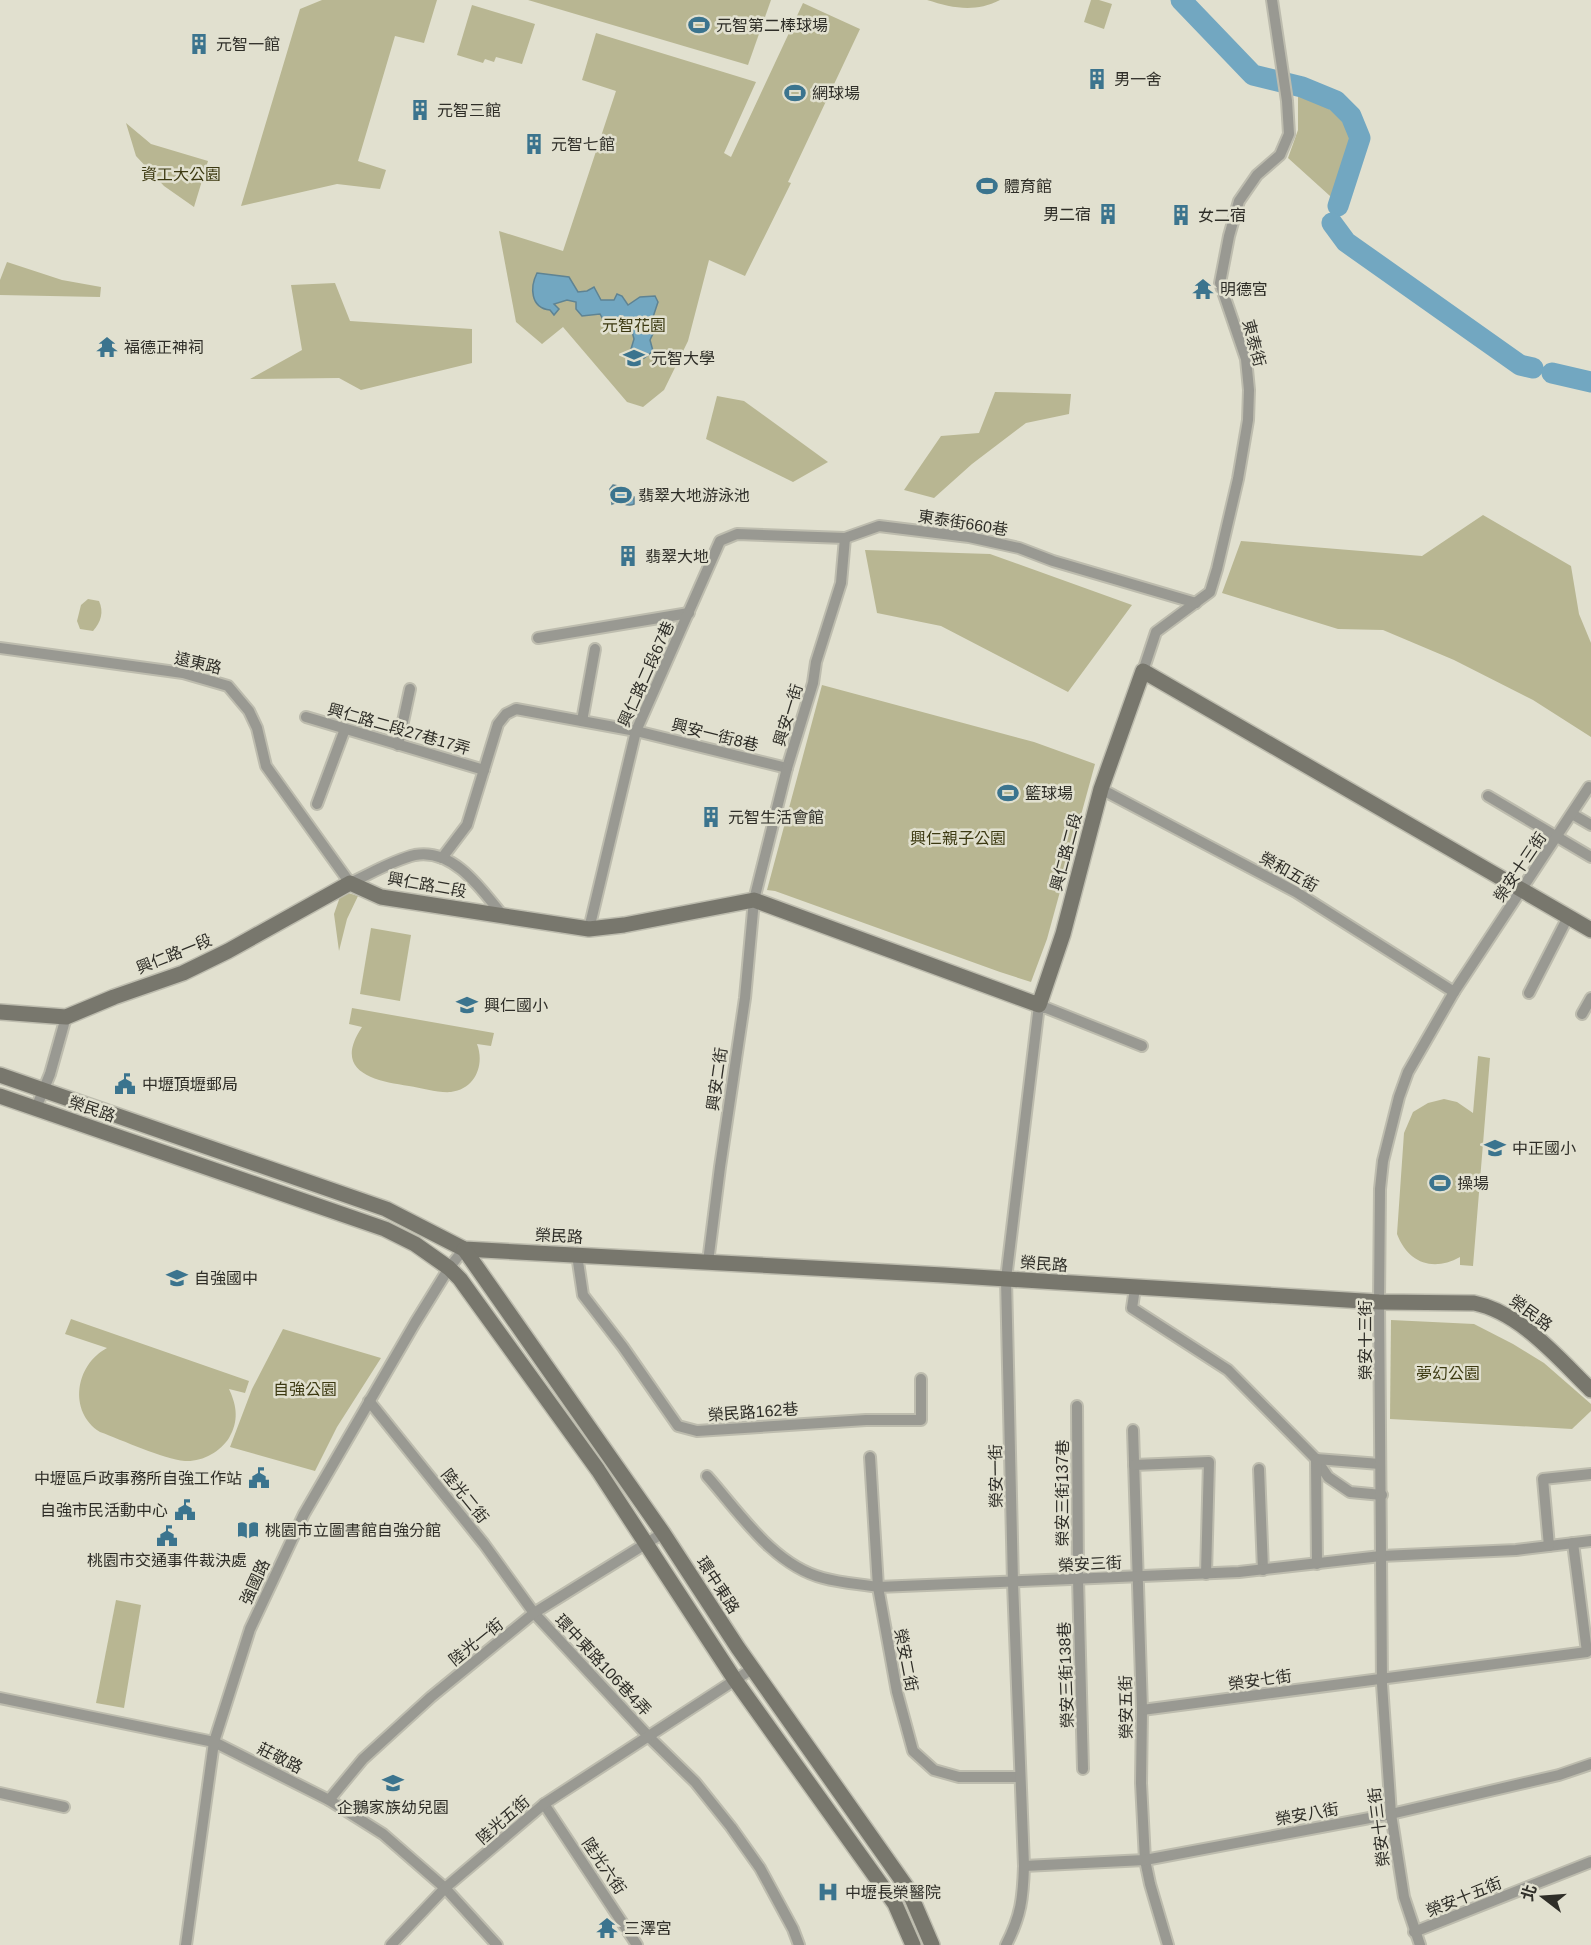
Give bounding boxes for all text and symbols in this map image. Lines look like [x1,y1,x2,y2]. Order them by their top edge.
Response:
sports icon: 元智第二棒球場 [687,13,711,37]
place label: 元智第二棒球場 [716,17,828,34]
building icon: 元智一館 [187,32,211,56]
place label: 元智一館 [216,36,280,53]
building icon: 男一舍 [1085,67,1109,91]
place label: 男一舍 [1114,71,1162,88]
sports icon: 網球場 [783,81,807,105]
place label: 網球場 [812,85,860,102]
building icon: 元智三館 [408,98,432,122]
place label: 元智三館 [437,102,501,119]
building icon: 元智七館 [522,132,546,156]
place label: 元智七館 [551,136,615,153]
park label: 資工大公園 [141,166,221,183]
sports icon: 體育館 [975,174,999,198]
place label: 體育館 [1004,178,1052,195]
building icon: 男二宿 [1096,202,1120,226]
building icon: 女二宿 [1169,203,1193,227]
place label: 男二宿 [1043,206,1091,223]
place label: 女二宿 [1198,207,1246,224]
temple icon: 明德宮 [1191,277,1215,301]
place label: 明德宮 [1220,281,1268,298]
park label: 元智花園 [602,317,666,334]
street label: 東泰街 [1240,318,1268,368]
temple icon: 福德正神祠 [95,335,119,359]
place label: 福德正神祠 [124,339,204,356]
school or university icon: 元智大學 [622,346,646,370]
place label: 元智大學 [651,350,715,367]
sports icon: 翡翠大地游泳池 [609,483,633,507]
place label: 翡翠大地游泳池 [638,487,750,504]
street label: 東泰街660巷 [917,508,1009,538]
building icon: 翡翠大地 [616,544,640,568]
place label: 翡翠大地 [645,548,709,565]
street label: 興仁路二段67巷 [615,619,677,729]
street label: 遠東路 [173,649,223,677]
street label: 興安一街 [771,682,805,748]
street label: 興仁路二段27巷17弄 [326,700,472,758]
street label: 興安一街8巷 [670,716,760,754]
sports icon: 籃球場 [996,781,1020,805]
place label: 籃球場 [1025,784,1073,802]
building icon: 元智生活會館 [699,805,723,829]
place label: 元智生活會館 [728,809,824,826]
street label: 興仁路二段 [1047,811,1085,893]
street label: 榮安十三街 [1491,829,1549,905]
park label: 興仁親子公園 [910,830,1006,847]
street label: 榮和五街 [1257,849,1321,895]
street label: 興仁路二段 [386,870,468,900]
street label: 興仁路一段 [134,931,214,977]
school or university icon: 興仁國小 [455,993,479,1017]
place label: 興仁國小 [484,997,548,1014]
street label: 興安二街 [704,1046,730,1112]
public building icon: 中壢頂壢郵局 [113,1072,137,1096]
place label: 中壢頂壢郵局 [142,1076,238,1093]
street label: 榮民路 [67,1093,117,1125]
school or university icon: 中正國小 [1483,1136,1507,1160]
place label: 中正國小 [1512,1140,1576,1157]
sports icon: 操場 [1428,1171,1452,1195]
place label: 操場 [1457,1175,1489,1192]
street label: 榮民路 [535,1226,583,1246]
street label: 榮民路 [1019,1254,1069,1274]
school or university icon: 自強國中 [165,1266,189,1290]
place label: 自強國中 [194,1270,258,1287]
street label: 榮民路 [1507,1292,1555,1334]
street label: 榮安十三街 [1357,1300,1374,1380]
park label: 夢幻公園 [1416,1365,1480,1382]
park label: 自強公園 [273,1381,337,1398]
street label: 榮民路162巷 [707,1400,799,1424]
street label: 榮安三街137巷 [1054,1440,1071,1546]
street label: 榮安一街 [987,1444,1005,1508]
public building icon: 中壢區戶政事務所自強工作站 [247,1466,271,1490]
street label: 陸光二街 [438,1466,492,1526]
place label: 中壢區戶政事務所自強工作站 [34,1470,242,1487]
public building icon: 自強市民活動中心 [173,1498,197,1522]
place label: 自強市民活動中心 [40,1502,168,1519]
library icon: 桃園市立圖書館自強分館 [236,1518,260,1542]
place label: 桃園市立圖書館自強分館 [265,1522,441,1539]
public building icon: 桃園市交通事件裁決處 [155,1524,179,1548]
place label: 桃園市交通事件裁決處 [87,1552,247,1569]
street label: 環中東路 [693,1554,743,1616]
street label: 榮安三街 [1058,1554,1122,1574]
street label: 強國路 [237,1557,273,1607]
street label: 環中東路106巷4弄 [552,1611,654,1719]
street label: 陸光一街 [446,1615,506,1669]
street label: 榮安三街138巷 [1056,1621,1076,1729]
street label: 榮安二街 [892,1627,920,1693]
street label: 榮安七街 [1227,1667,1293,1693]
street label: 榮安五街 [1117,1675,1135,1739]
street label: 莊敬路 [255,1740,305,1776]
school or university icon: 企鵝家族幼兒園 [381,1771,405,1795]
street label: 榮安十三街 [1366,1786,1392,1868]
street label: 陸光五街 [473,1793,533,1847]
place label: 企鵝家族幼兒園 [337,1799,449,1816]
street label: 榮安八街 [1274,1800,1340,1828]
street label: 陸光六街 [579,1835,629,1897]
north arrow [1513,1867,1573,1927]
street label: 榮安十五街 [1424,1874,1504,1920]
hospital icon: 中壢長榮醫院 [816,1880,840,1904]
text: 北 [1519,1883,1540,1903]
place label: 中壢長榮醫院 [845,1884,941,1901]
temple icon: 三澤宮 [595,1916,619,1940]
place label: 三澤宮 [624,1920,672,1937]

